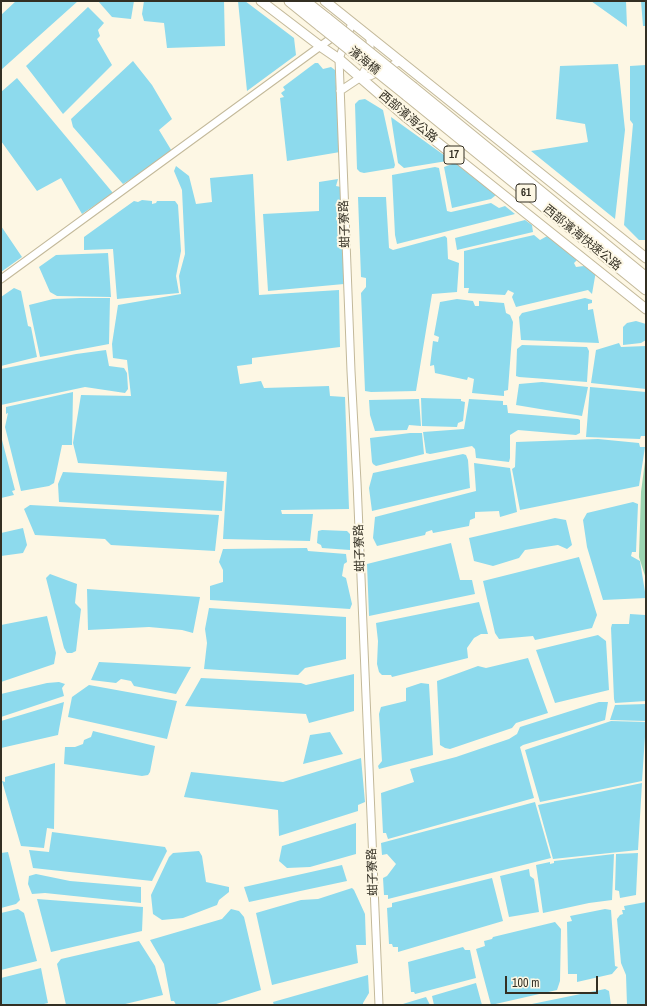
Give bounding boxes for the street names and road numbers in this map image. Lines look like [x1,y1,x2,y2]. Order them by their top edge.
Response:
street label: 濱海橋 [345,44,383,78]
street label: 西部濱海公路 [376,88,440,146]
road number: 17 [444,146,464,164]
road number: 61 [516,184,536,202]
street label: 蚶子寮路 [337,200,353,248]
street label: 西部濱海快速公路 [540,202,624,274]
street label: 蚶子寮路 [352,524,368,572]
street label: 蚶子寮路 [365,848,381,896]

